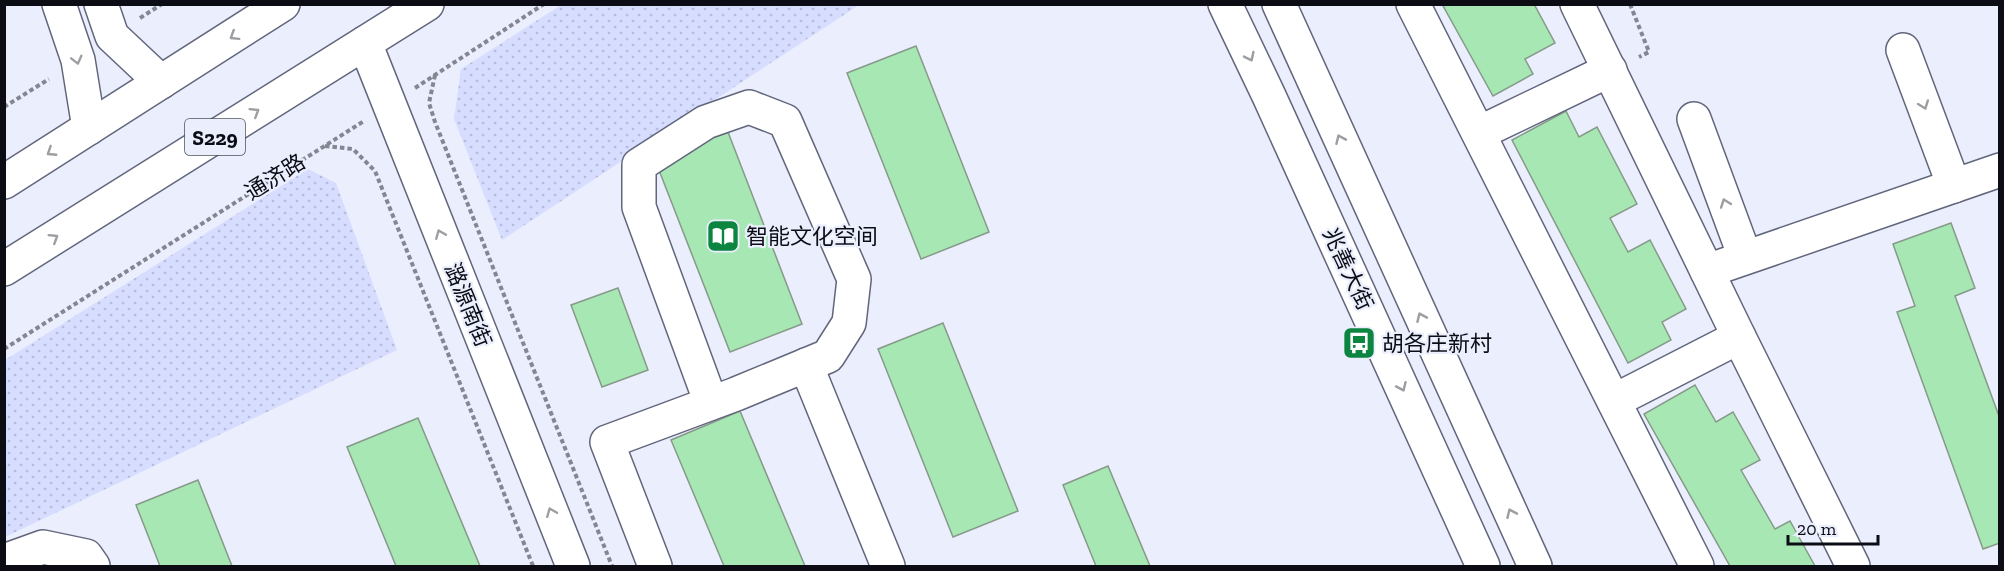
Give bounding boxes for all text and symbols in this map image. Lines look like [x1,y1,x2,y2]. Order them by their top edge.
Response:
one-way arrow [229,28,240,39]
one-way arrow [1243,51,1255,62]
one-way arrow [70,55,83,65]
one-way arrow [1916,99,1929,109]
one-way arrow [248,108,259,119]
road number: S229 [185,119,245,155]
one-way arrow [1336,135,1348,146]
one-way arrow [47,144,57,156]
street label: 通济路 [240,148,310,206]
one-way arrow [1719,198,1732,208]
library icon: 智能文化空间 [705,218,741,254]
place label: 智能文化空间 [746,223,878,250]
street label: 兆善大街 [1317,223,1379,315]
one-way arrow [435,229,447,240]
one-way arrow [48,233,58,245]
street label: 潞源南街 [439,259,497,351]
one-way arrow [1416,312,1428,323]
bus stop icon: 胡各庄新村 [1341,325,1377,361]
place label: 胡各庄新村 [1382,330,1492,357]
one-way arrow [1394,381,1406,392]
one-way arrow [546,507,558,518]
scale bar [1788,508,1878,546]
one-way arrow [1506,509,1518,520]
text: 20 m [1797,518,1837,540]

